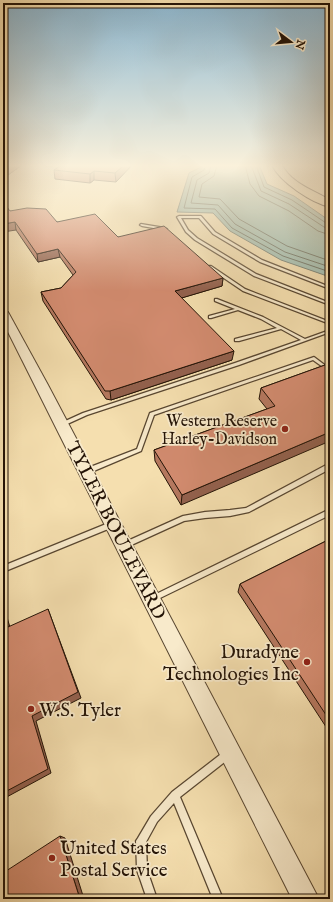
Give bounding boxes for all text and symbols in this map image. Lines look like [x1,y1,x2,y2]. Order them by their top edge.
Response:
north arrow [271,22,311,62]
text: N [291,37,308,51]
place label: Western Reserve Harley-Davidson [161,412,277,450]
marker: Western Reserve Harley-Davidson [280,424,290,434]
street label: TYLER BOULEVARD [60,438,171,624]
place label: Duradyne Technologies Inc [163,641,299,687]
marker: Duradyne Technologies Inc [302,657,312,667]
place label: W.S. Tyler [39,699,121,723]
marker: W.S. Tyler [26,704,36,714]
place label: United States Postal Service [60,837,168,883]
marker: United States Postal Service [47,853,57,863]

